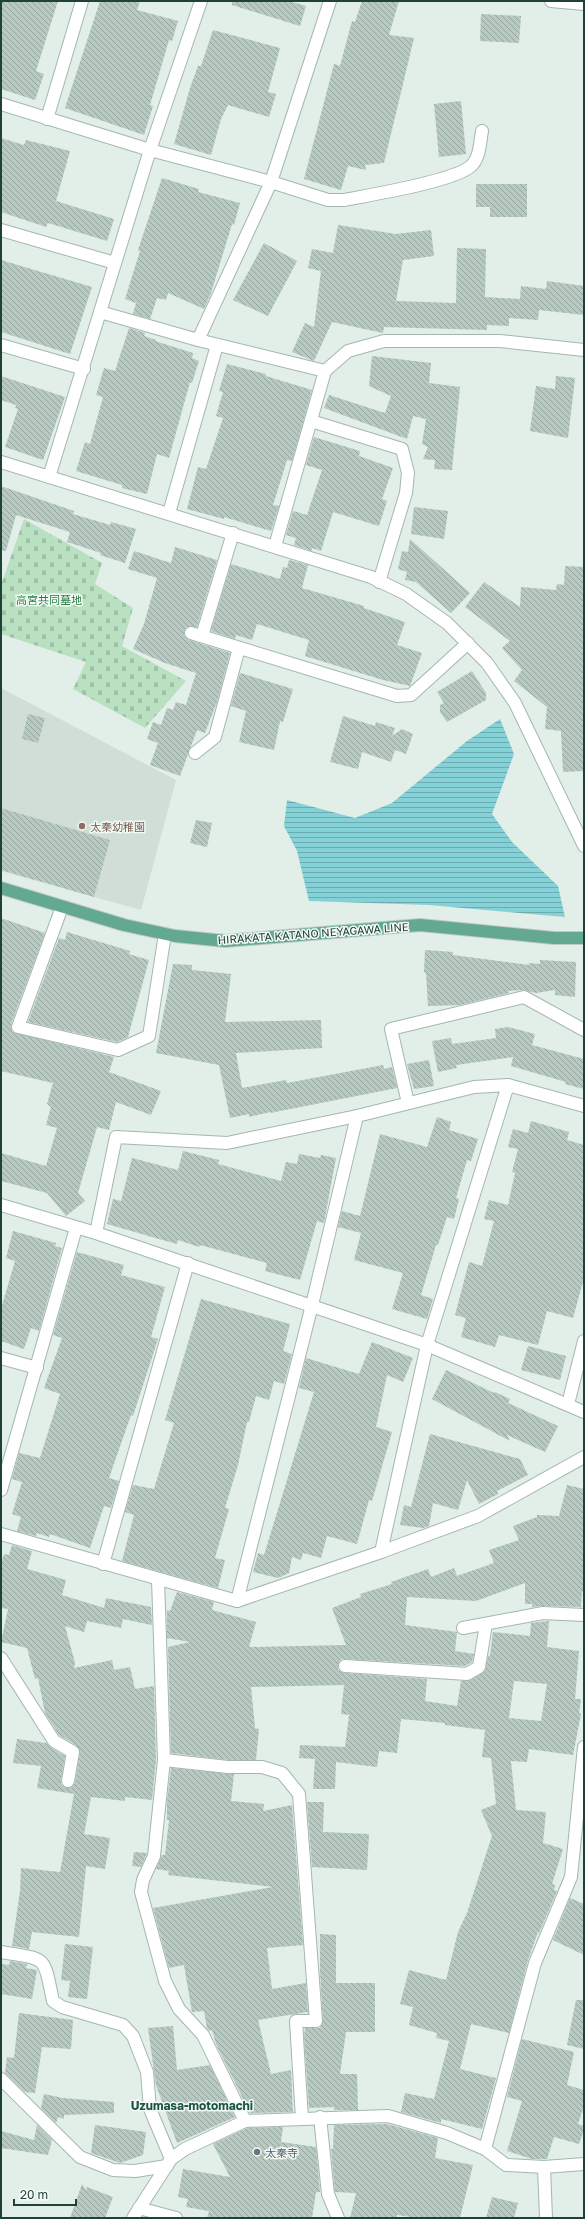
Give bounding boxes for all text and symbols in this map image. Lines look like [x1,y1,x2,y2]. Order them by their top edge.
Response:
park label: 高宮共同墓地 [16,593,82,606]
place label: 太秦幼稚園 [90,820,145,833]
marker: 太秦幼稚園 [77,821,87,831]
street label: HIRAKATA KATANO NEYAGAWA LINE [217,920,409,946]
district label: Uzumasa-motomachi [131,2098,253,2113]
place label: 太秦寺 [265,2146,298,2159]
marker: 太秦寺 [252,2147,262,2157]
scale bar [14,2181,76,2207]
text: 20 m [20,2187,48,2202]

